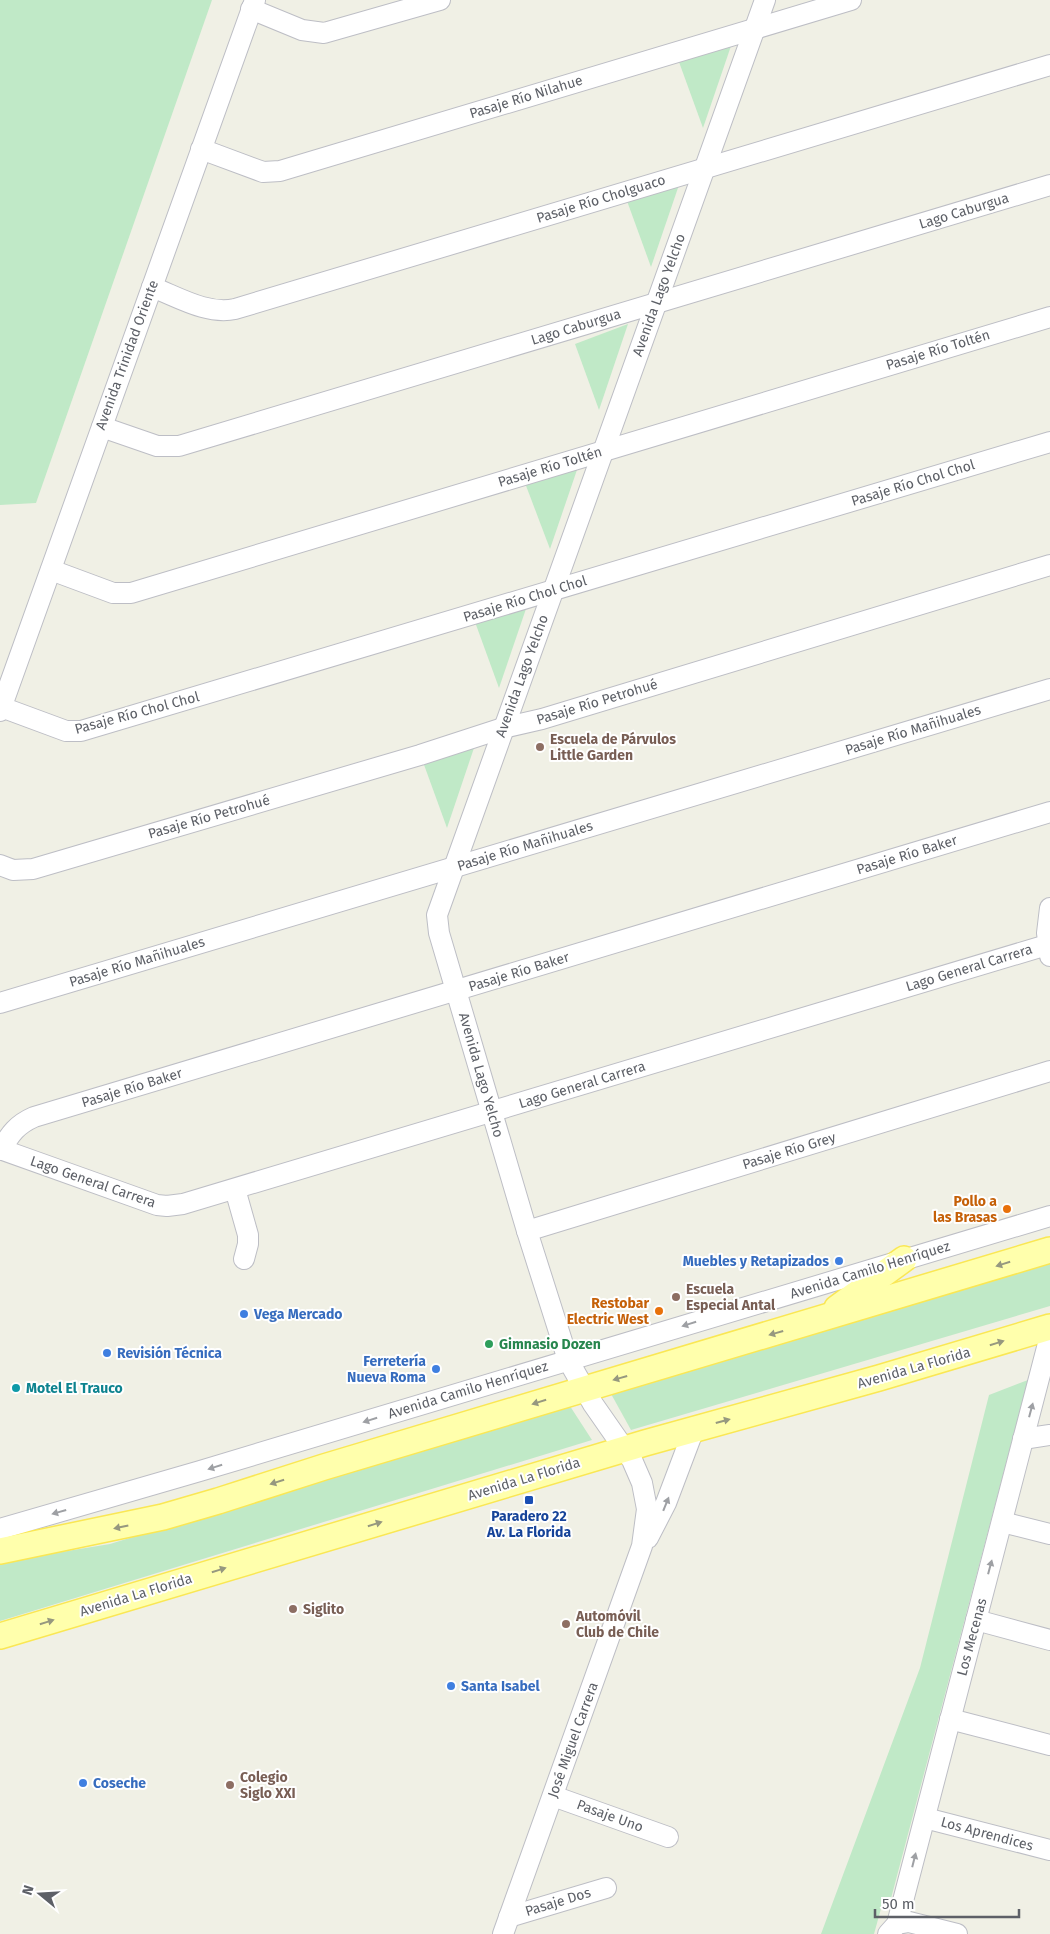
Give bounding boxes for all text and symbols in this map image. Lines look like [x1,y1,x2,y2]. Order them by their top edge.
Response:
street label: Pasaje Río Nilahue [467,72,585,122]
street label: Pasaje Río Cholguaco [534,171,668,227]
street label: Lago Caburgua [917,189,1011,233]
street label: Avenida Lago Yelcho [629,231,689,359]
street label: Avenida Trinidad Oriente [92,278,162,432]
street label: Lago Caburgua [529,305,623,349]
street label: Pasaje Río Toltén [884,326,992,374]
street label: Pasaje Río Toltén [496,443,604,491]
street label: Pasaje Río Chol Chol [849,456,977,510]
street label: Pasaje Río Chol Chol [461,572,589,626]
street label: Avenida Lago Yelcho [492,612,552,740]
street label: Pasaje Río Petrohué [534,675,660,729]
street label: Pasaje Río Chol Chol [73,688,201,738]
street label: Pasaje Río Mañihuales [843,701,983,759]
place label: Escuela de Párvulos Little Garden [550,731,676,764]
marker: Escuela de Párvulos Little Garden [534,741,546,753]
street label: Pasaje Río Petrohué [146,791,272,843]
street label: Pasaje Río Mañihuales [455,817,595,875]
street label: Pasaje Río Baker [855,831,960,878]
street label: Pasaje Río Mañihuales [67,933,207,991]
street label: Lago General Carrera [904,941,1034,995]
street label: Pasaje Río Baker [467,948,572,995]
street label: Avenida Lago Yelcho [455,1011,507,1139]
street label: Lago General Carrera [517,1058,647,1112]
street label: Pasaje Río Baker [80,1064,185,1111]
street label: Pasaje Río Grey [740,1129,838,1173]
street label: Lago General Carrera [28,1153,158,1211]
place label: Pollo a las Brasas [933,1193,997,1226]
marker: Pollo a las Brasas [1001,1203,1013,1215]
street label: Avenida Camilo Henríquez [788,1238,952,1302]
place label: Muebles y Retapizados [683,1253,829,1270]
marker: Muebles y Retapizados [833,1255,845,1267]
one-way arrow [996,1261,1011,1269]
place label: Escuela Especial Antal [686,1281,776,1314]
marker: Escuela Especial Antal [670,1291,682,1303]
place label: Restobar Electric West [567,1295,650,1328]
marker: Restobar Electric West [653,1305,665,1317]
place label: Vega Mercado [253,1306,342,1323]
marker: Vega Mercado [238,1308,250,1320]
one-way arrow [682,1320,697,1328]
one-way arrow [768,1329,783,1337]
place label: Gimnasio Dozen [499,1336,601,1353]
marker: Gimnasio Dozen [483,1338,495,1350]
one-way arrow [989,1339,1004,1347]
street label: Avenida La Florida [856,1344,972,1392]
place label: Revisión Técnica [117,1345,222,1362]
marker: Revisión Técnica [101,1347,113,1359]
place label: Ferretería Nueva Roma [347,1353,426,1386]
street label: Avenida Camilo Henríquez [386,1358,550,1422]
marker: Ferretería Nueva Roma [430,1363,442,1375]
one-way arrow [612,1375,627,1383]
place label: Motel El Trauco [26,1380,123,1397]
marker: Motel El Trauco [10,1382,22,1394]
one-way arrow [531,1399,546,1407]
one-way arrow [1027,1403,1035,1418]
one-way arrow [363,1416,378,1424]
one-way arrow [715,1417,730,1425]
street label: Avenida La Florida [466,1454,582,1504]
one-way arrow [207,1463,222,1471]
one-way arrow [270,1479,285,1486]
marker: Paradero 22 Av. La Florida [523,1494,535,1506]
one-way arrow [662,1497,670,1511]
one-way arrow [51,1508,66,1516]
place label: Paradero 22 Av. La Florida [486,1508,571,1541]
one-way arrow [368,1520,383,1528]
one-way arrow [114,1523,129,1531]
one-way arrow [986,1560,994,1575]
one-way arrow [212,1566,227,1574]
street label: Avenida La Florida [78,1570,194,1620]
street label: Los Mecenas [953,1596,991,1678]
place label: Siglito [303,1601,344,1618]
marker: Siglito [287,1603,299,1615]
place label: Automóvil Club de Chile [575,1608,659,1641]
one-way arrow [39,1617,54,1625]
marker: Automóvil Club de Chile [560,1618,572,1630]
place label: Santa Isabel [461,1678,540,1695]
marker: Santa Isabel [445,1680,457,1692]
street label: José Miguel Carrera [544,1680,602,1800]
place label: Colegio Siglo XXI [240,1769,296,1802]
place label: Coseche [93,1775,146,1792]
marker: Coseche [77,1777,89,1789]
marker: Colegio Siglo XXI [224,1779,236,1791]
street label: Pasaje Uno [574,1796,646,1836]
street label: Los Aprendices [939,1813,1036,1855]
one-way arrow [910,1853,918,1868]
north arrow [15,1869,65,1919]
text: N [19,1883,38,1897]
street label: Pasaje Dos [523,1884,593,1920]
scale bar [875,1886,1019,1918]
text: 50 m [882,1895,915,1913]

